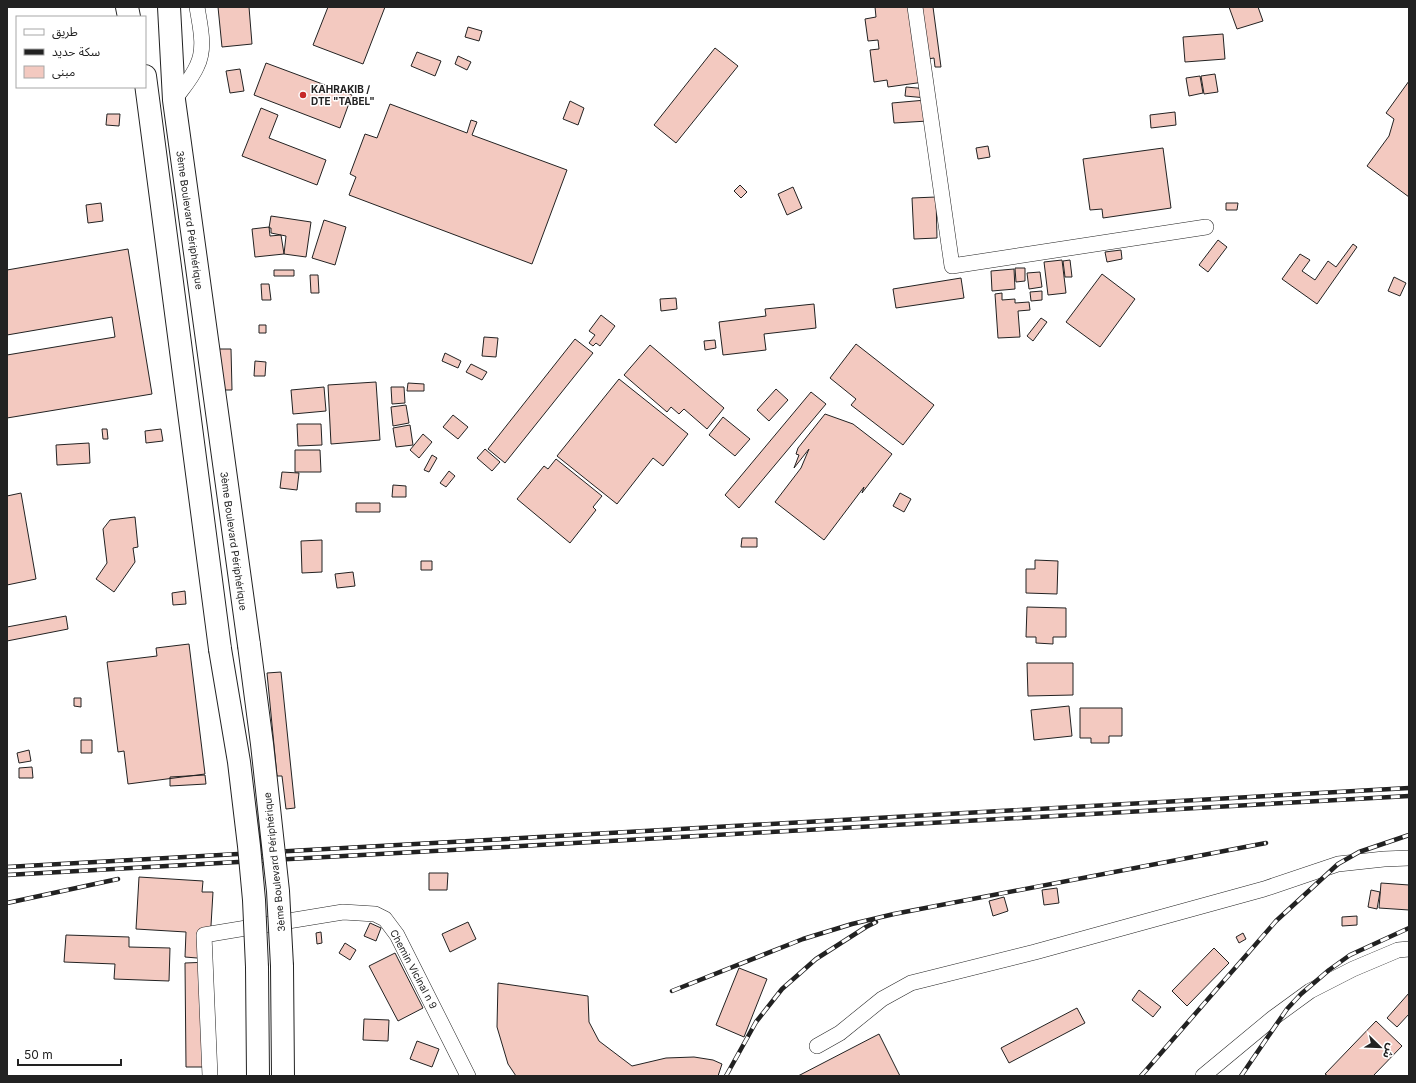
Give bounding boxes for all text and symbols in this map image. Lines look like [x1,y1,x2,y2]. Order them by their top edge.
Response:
legend [16,16,146,88]
text: طريق [52,24,78,40]
text: سكة حديد [52,44,100,59]
text: مبنى [52,64,75,79]
place label: KAHRAKIB / DTE "TABEL" [311,83,375,107]
marker: KAHRAKIB / DTE "TABEL" [298,90,308,100]
street label: 3ème Boulevard Périphérique [174,150,206,290]
street label: 3ème Boulevard Périphérique [218,471,250,611]
street label: 3ème Boulevard Périphérique [261,791,287,932]
street label: Chemin Vicinal n 9 [388,927,440,1011]
north arrow [1360,1027,1400,1067]
scale bar [18,1041,121,1067]
text: ش [1380,1041,1399,1061]
text: 50 m [24,1047,53,1062]

